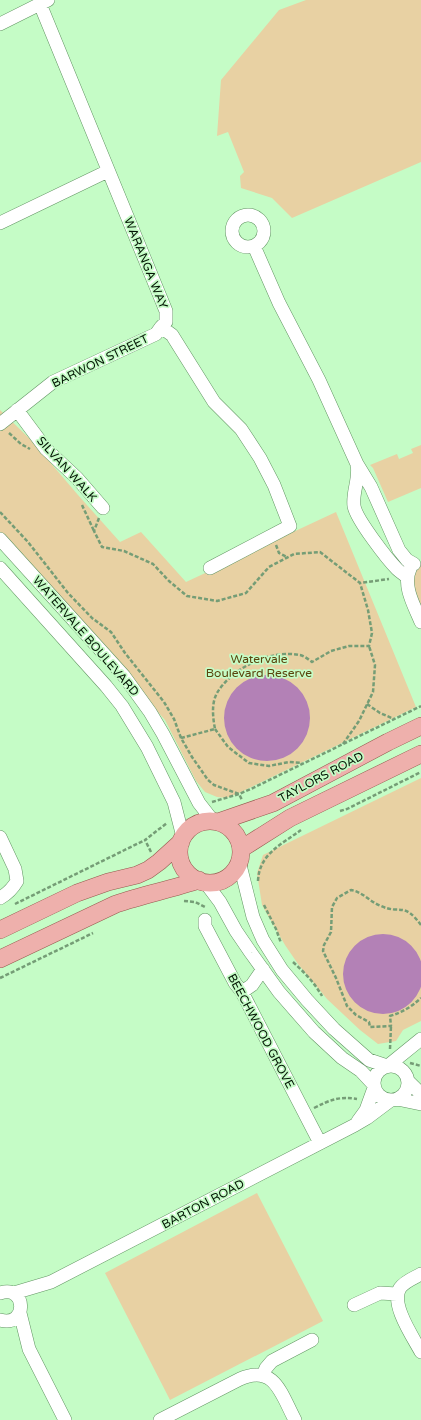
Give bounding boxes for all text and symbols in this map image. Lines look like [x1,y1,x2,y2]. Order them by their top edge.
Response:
street label: WARANGA WAY [121,215,171,311]
street label: BARWON STREET [49,331,151,390]
street label: SILVAN WALK [34,434,100,504]
street label: WATERVALE BOULEVARD [30,573,142,699]
park label: Watervale Boulevard Reserve [206,652,312,680]
street label: TAYLORS ROAD [276,749,366,805]
street label: BEECHWOOD GROVE [225,971,297,1091]
street label: BARTON ROAD [159,1176,247,1232]

